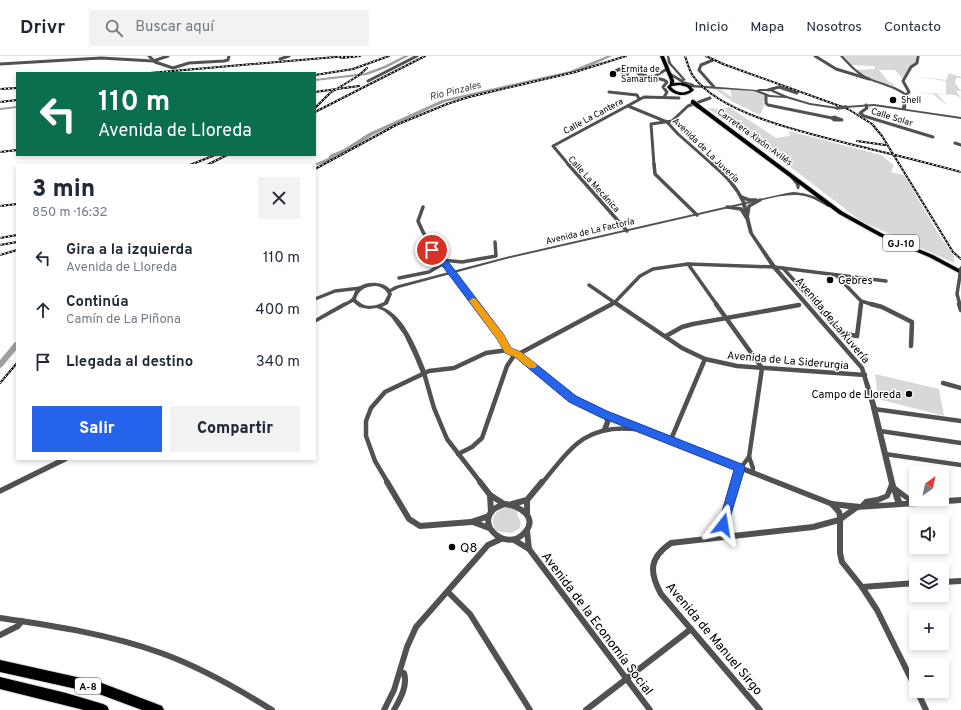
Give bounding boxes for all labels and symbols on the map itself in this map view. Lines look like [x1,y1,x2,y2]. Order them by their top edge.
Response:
place label: Ermita de Samartin [621,64,660,85]
marker: Ermita de Samartin [608,69,618,79]
water label: Rio Pinzales [428,79,483,104]
marker: Shell [888,95,898,105]
place label: Shell [901,95,921,106]
street label: Calle La Cantera [562,96,625,137]
street label: Carretera Xixón-Avilés [715,106,794,168]
street label: Calle Solar [870,106,915,129]
street label: Avenida de La Juvería [670,116,741,185]
street label: Calle La Mecánica [565,154,622,215]
street label: Avenida de La Factoría [545,216,636,247]
pin [415,233,449,267]
road number: GJ-10 [883,235,919,251]
place label: Gebres [838,274,873,288]
street label: Avenida de La Xuvería [792,275,873,367]
marker: Gebres [825,275,835,285]
street label: Avenida de La Siderurgia [726,349,850,373]
place label: Campo de Lloreda [811,388,901,402]
marker: Campo de Lloreda [904,389,914,399]
north arrow [909,466,949,506]
position arrow [702,504,744,546]
place label: Q8 [460,541,477,557]
marker: Q8 [447,542,457,552]
street label: Avenida de la Economía Social [537,549,656,699]
street label: Avenida de Manuel Sirgo [662,580,765,699]
road number: A-8 [75,678,101,694]

